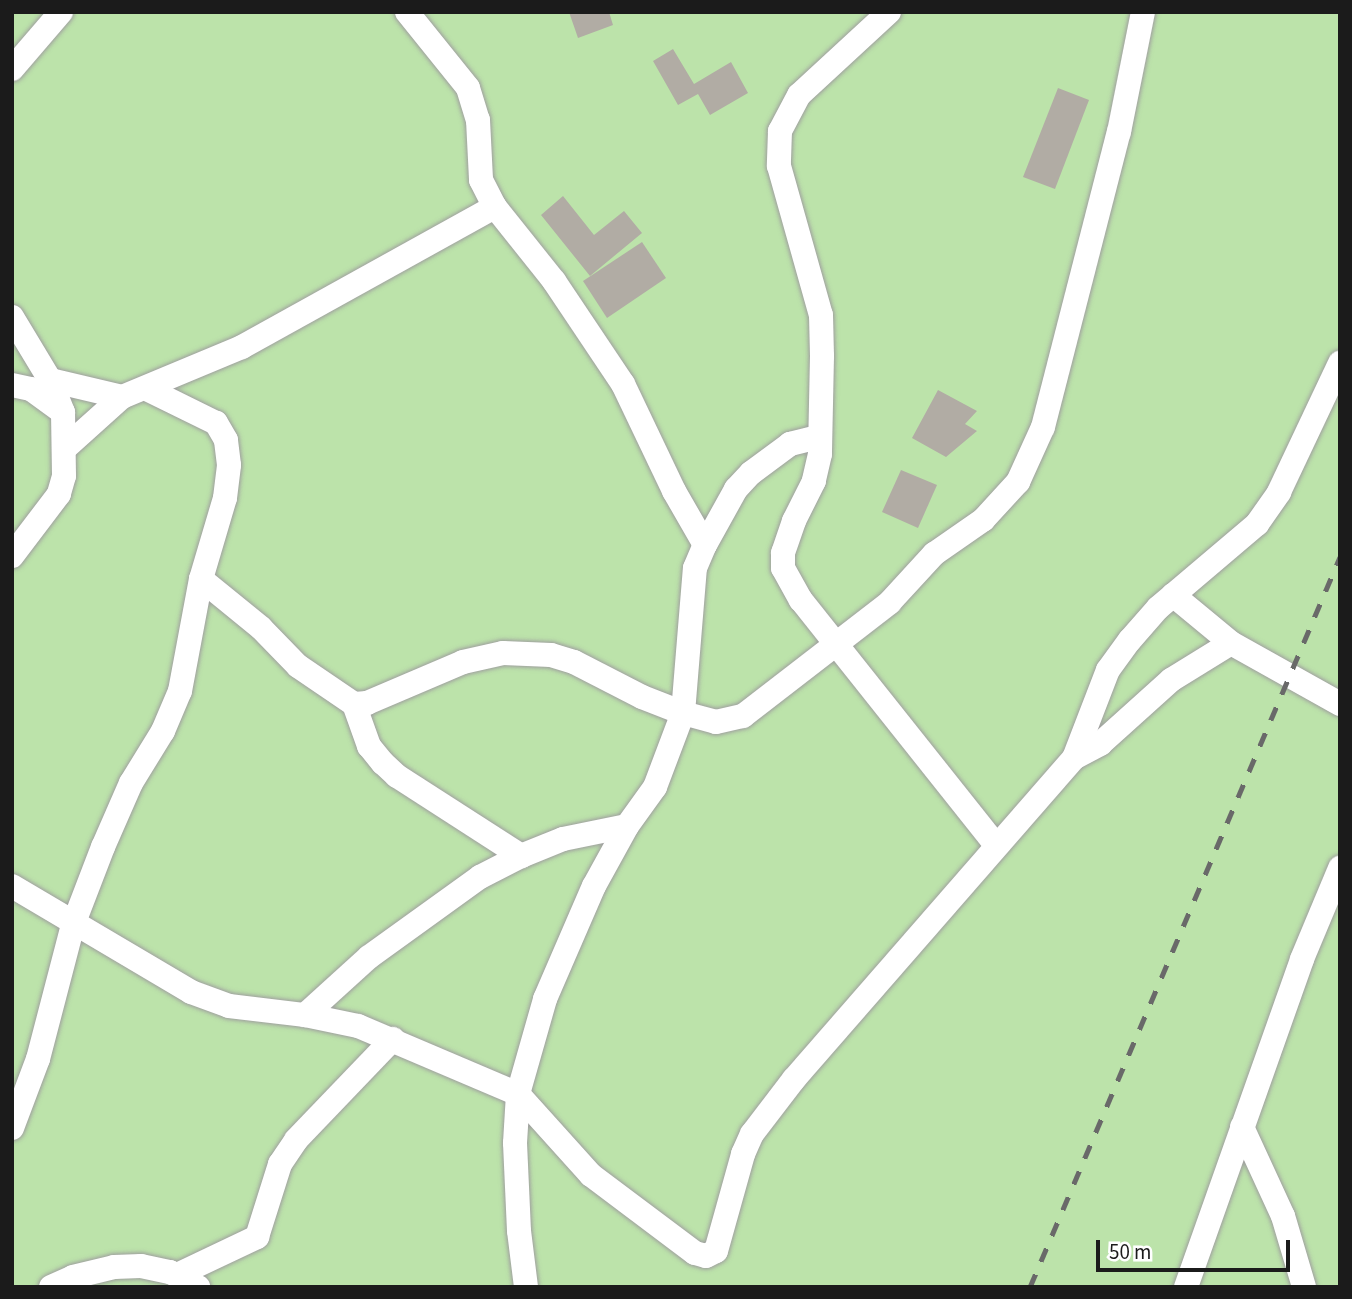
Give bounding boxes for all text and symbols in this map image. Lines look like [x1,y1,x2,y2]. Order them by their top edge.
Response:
scale bar [1100,1226,1294,1270]
text: 50 m [1109,1237,1151,1267]

